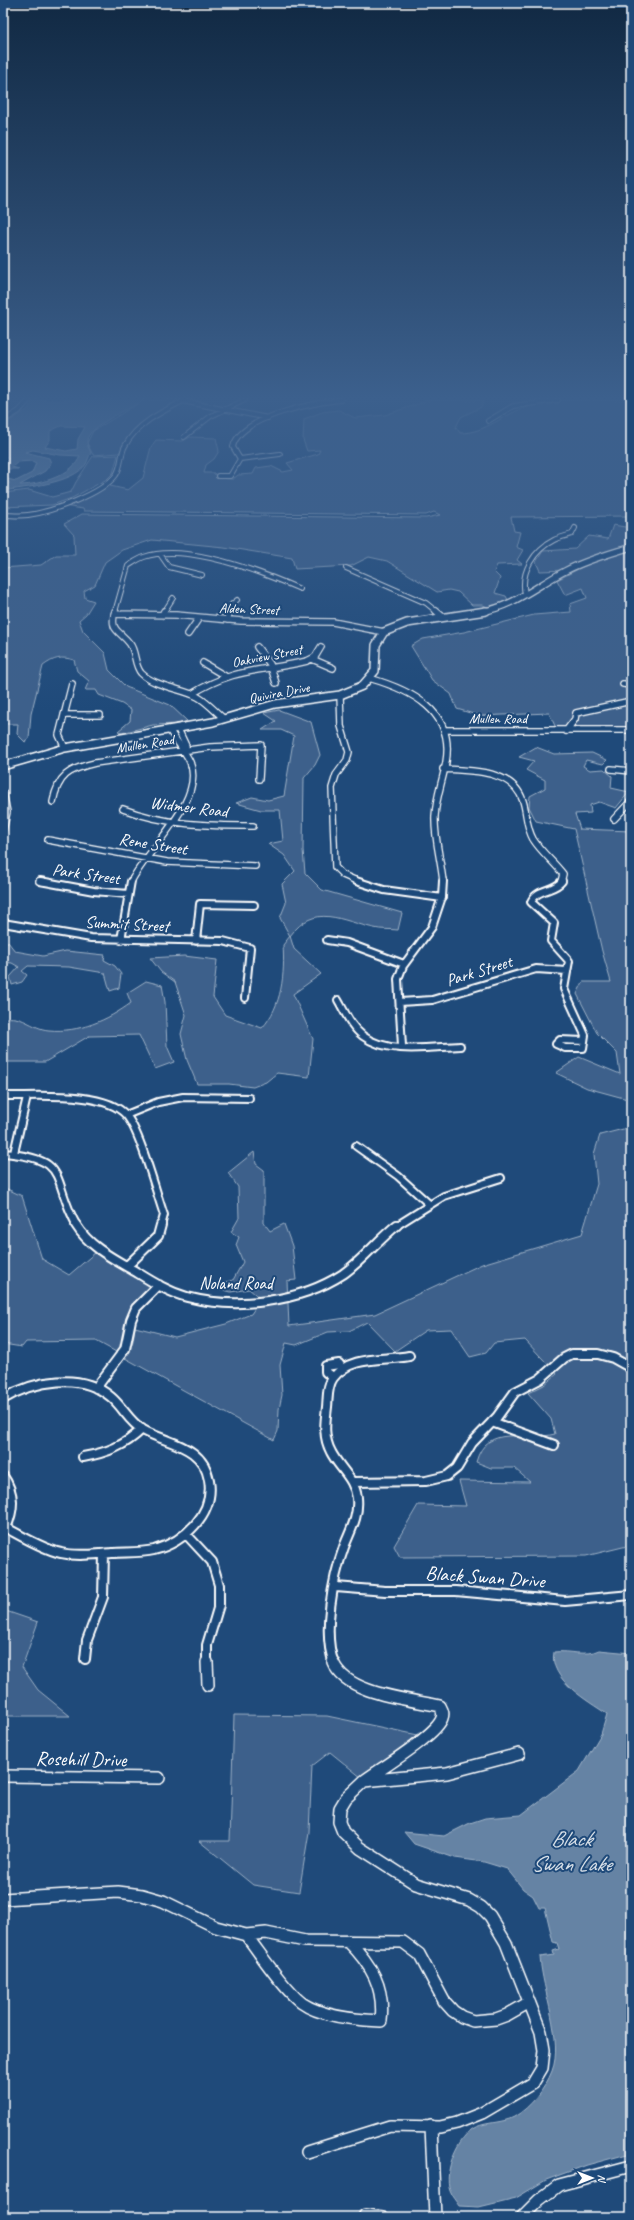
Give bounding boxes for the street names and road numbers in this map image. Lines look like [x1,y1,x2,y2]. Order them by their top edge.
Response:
street label: Alden Street [219,599,281,619]
street label: Oakview Street [230,640,306,671]
street label: Quivira Drive [247,679,312,707]
street label: Mullen Road [469,710,530,727]
street label: Mullen Road [115,731,178,757]
street label: Widmer Road [149,792,231,822]
street label: Rene Street [118,828,191,860]
street label: Park Street [51,859,123,889]
street label: Summit Street [84,911,172,937]
street label: Park Street [444,950,517,991]
street label: Noland Road [199,1273,275,1294]
street label: Black Swan Drive [425,1560,547,1594]
street label: Rosehill Drive [35,1746,128,1772]

